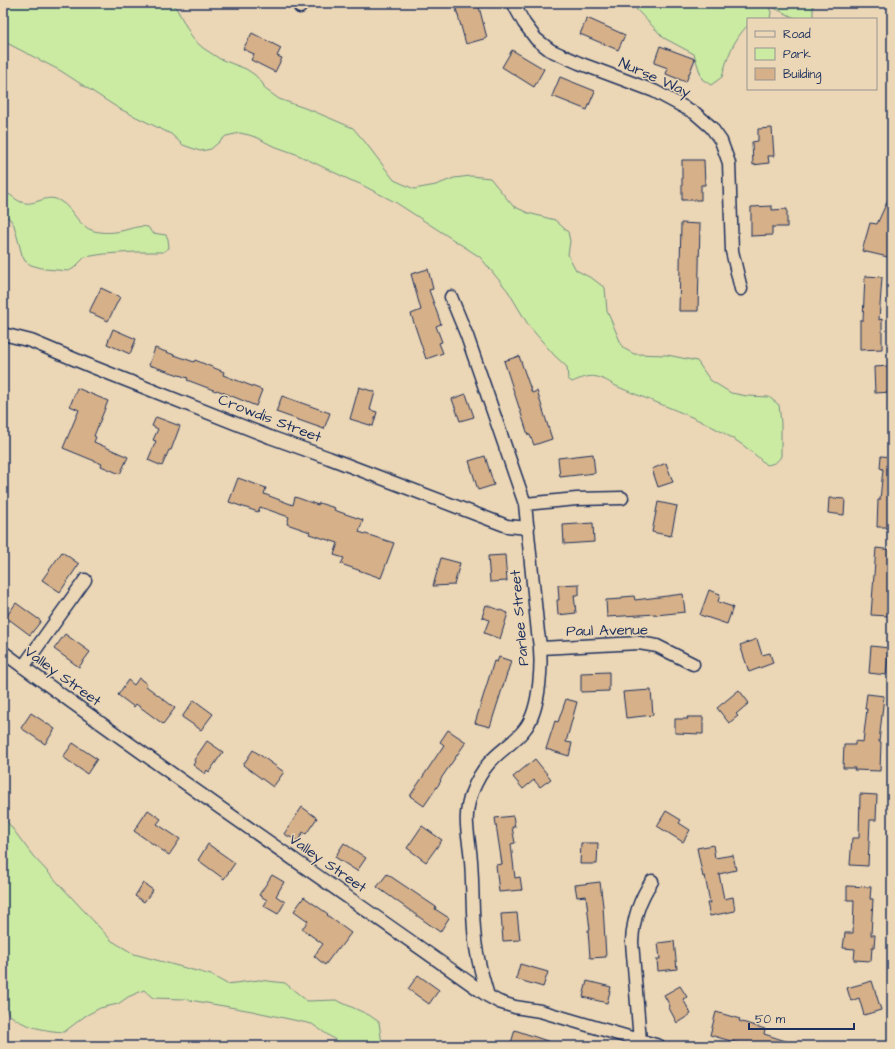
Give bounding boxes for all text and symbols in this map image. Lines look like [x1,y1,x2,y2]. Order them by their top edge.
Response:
legend [747,18,877,90]
text: Road [783,26,811,43]
text: Park [783,46,811,63]
street label: Nurse Way [615,52,694,104]
text: Building [783,66,821,84]
street label: Crowdis Street [215,389,325,448]
street label: Parlee Street [505,569,534,667]
street label: Paul Avenue [566,619,648,642]
street label: Valley Street [19,641,105,712]
street label: Valley Street [284,829,371,899]
scale bar [749,1005,854,1031]
text: 50 m [755,1011,786,1028]

